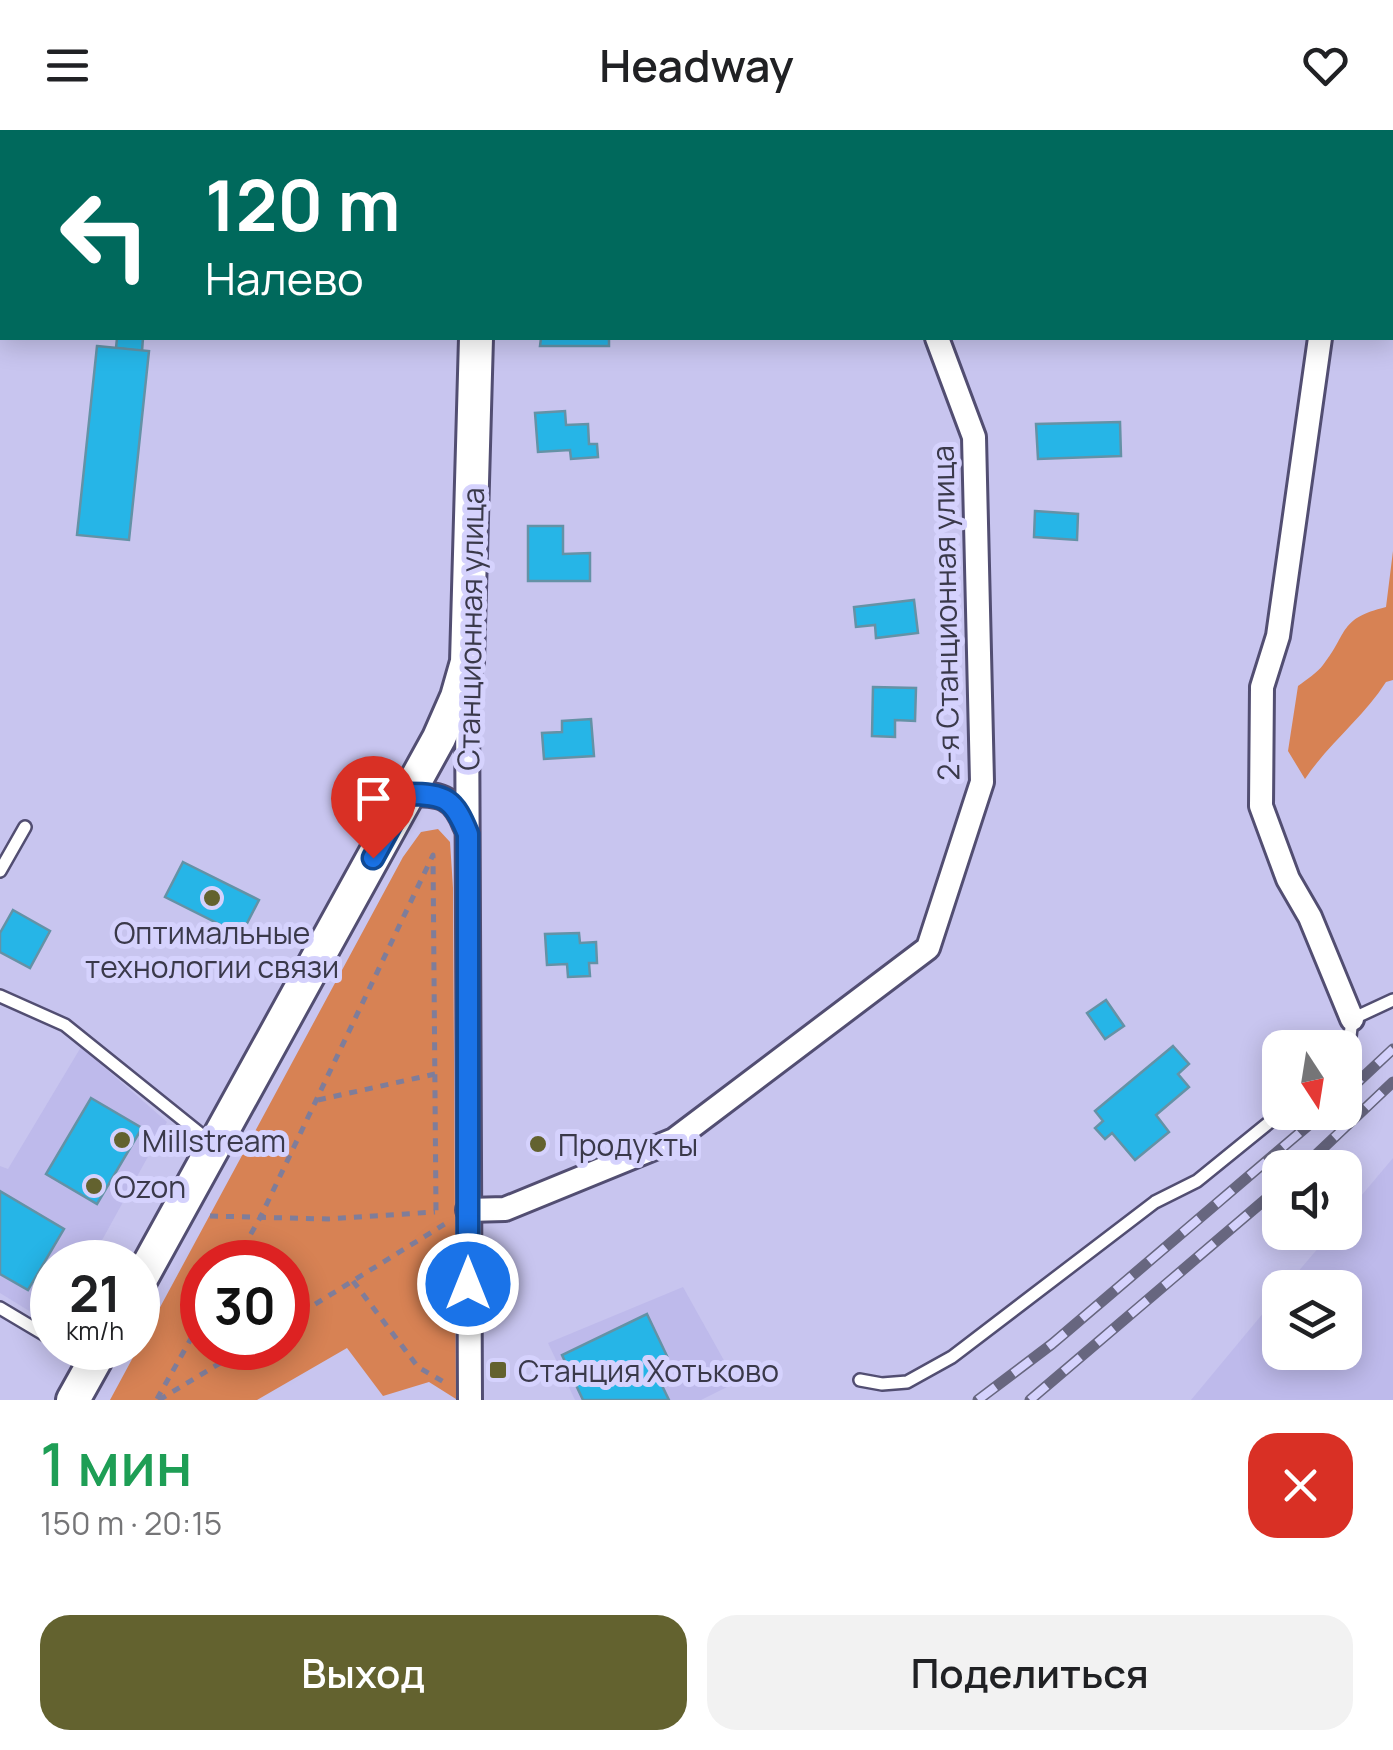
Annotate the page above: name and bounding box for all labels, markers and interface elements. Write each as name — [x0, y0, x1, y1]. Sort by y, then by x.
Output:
text: Headway — [599, 34, 794, 96]
icon: menu — [40, 38, 95, 93]
icon: heart — [1298, 38, 1353, 93]
text: 120 m — [205, 156, 400, 252]
icon: left — [40, 170, 170, 300]
text: Налево — [205, 247, 364, 309]
street label: 2-я Станционная улица — [922, 445, 968, 781]
street label: Станционная улица — [447, 487, 493, 771]
pin — [331, 756, 416, 859]
icon: arrive — [346, 771, 401, 826]
marker: Оптимальные технологии связи — [201, 887, 223, 909]
place label: Оптимальные технологии связи — [85, 912, 339, 987]
north arrow — [1262, 1030, 1362, 1130]
map controls — [1262, 1030, 1362, 1370]
place label: Millstream — [142, 1120, 286, 1161]
place label: Продукты — [558, 1124, 698, 1165]
marker: Millstream — [111, 1129, 133, 1151]
marker: Продукты — [527, 1133, 549, 1155]
button: sound — [1262, 1150, 1362, 1250]
place label: Ozon — [114, 1166, 186, 1207]
marker: Ozon — [83, 1175, 105, 1197]
position arrow — [416, 1232, 520, 1336]
speed limit sign: 30 — [180, 1240, 310, 1370]
text: 21 — [69, 1259, 121, 1327]
button: layers — [1262, 1270, 1362, 1370]
text: km/h — [66, 1313, 124, 1348]
place label: Станция Хотьково — [518, 1350, 779, 1391]
marker: Станция Хотьково — [487, 1359, 509, 1381]
text: 1 мин — [40, 1422, 193, 1504]
button: close — [1248, 1433, 1353, 1538]
text: 150 m · 20:15 — [40, 1501, 222, 1545]
button: Выход — [40, 1615, 687, 1730]
button: Поделиться — [707, 1615, 1353, 1730]

